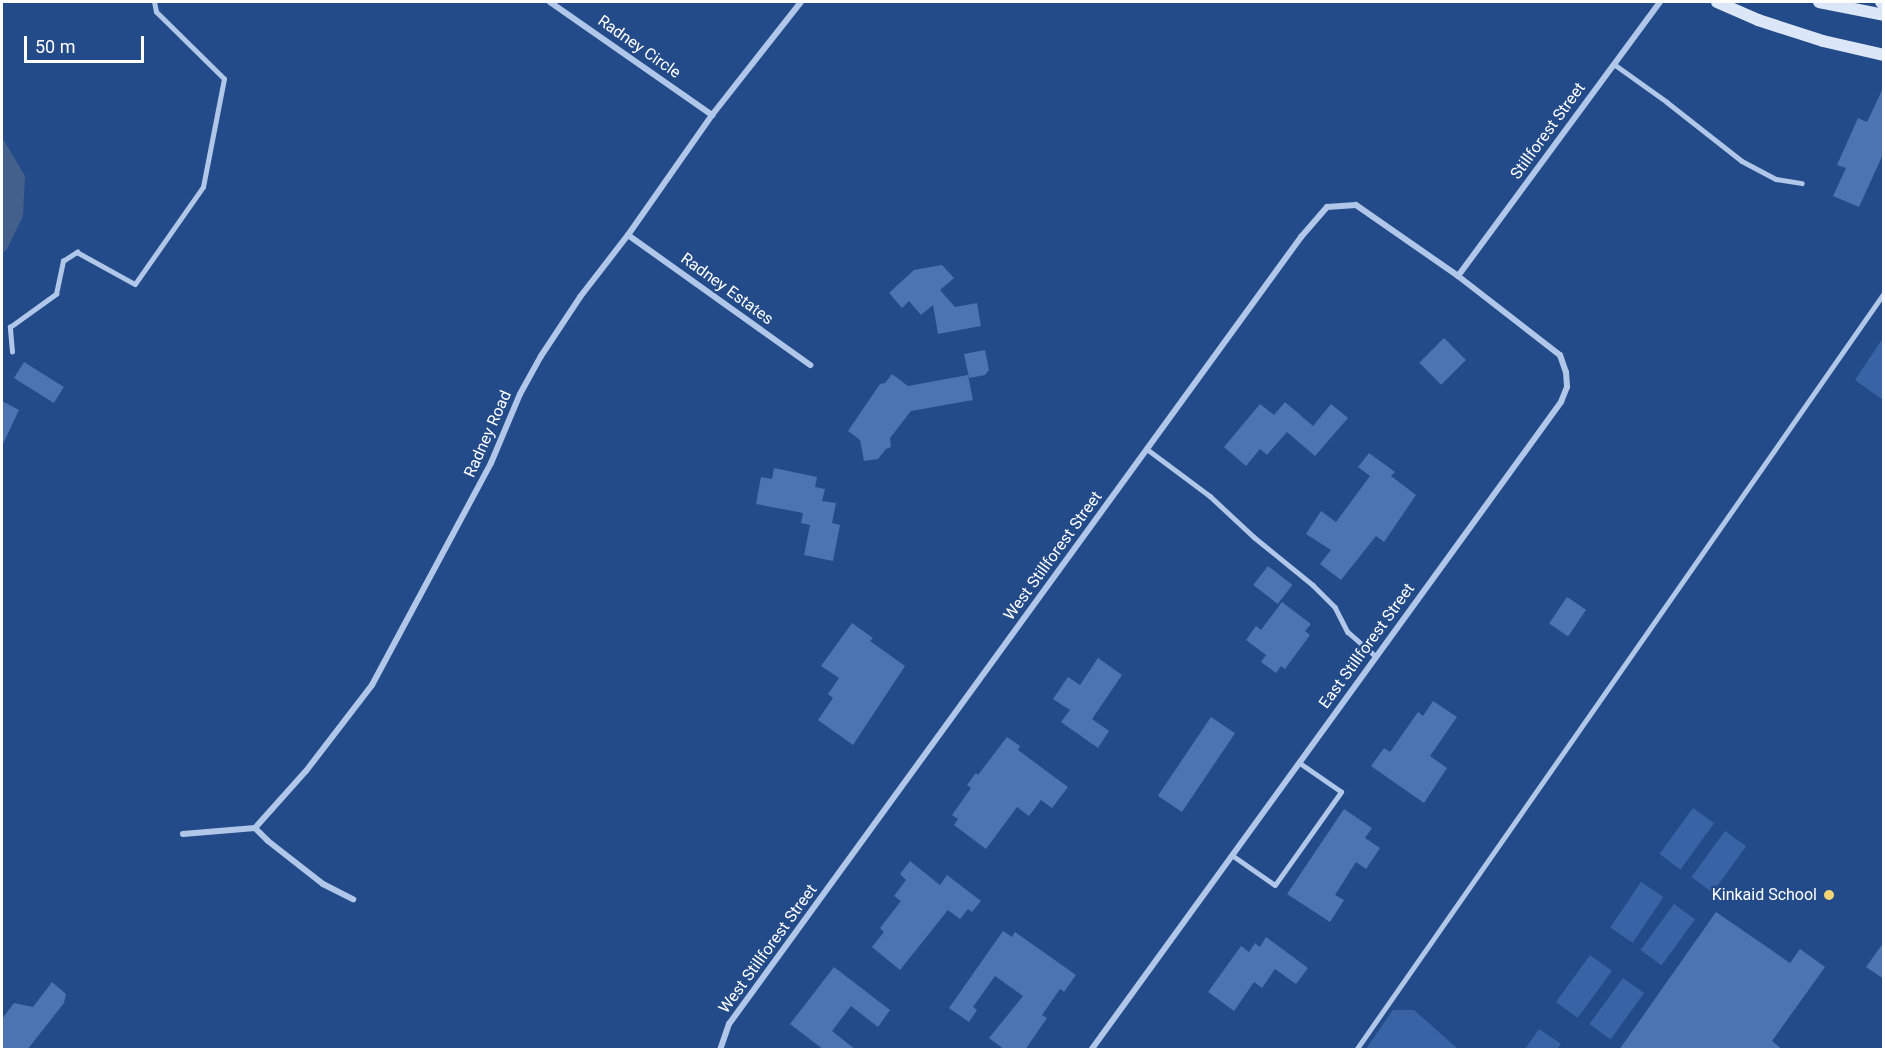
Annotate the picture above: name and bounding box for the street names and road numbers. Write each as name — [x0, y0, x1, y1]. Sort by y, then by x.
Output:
street label: Radney Circle — [594, 11, 684, 83]
street label: Stillforest Street — [1507, 79, 1589, 183]
street label: Radney Estates — [677, 249, 777, 329]
street label: Radney Road — [460, 388, 516, 480]
street label: West Stillforest Street — [1000, 488, 1106, 624]
street label: East Stillforest Street — [1315, 580, 1419, 712]
street label: West Stillforest Street — [715, 881, 821, 1017]

